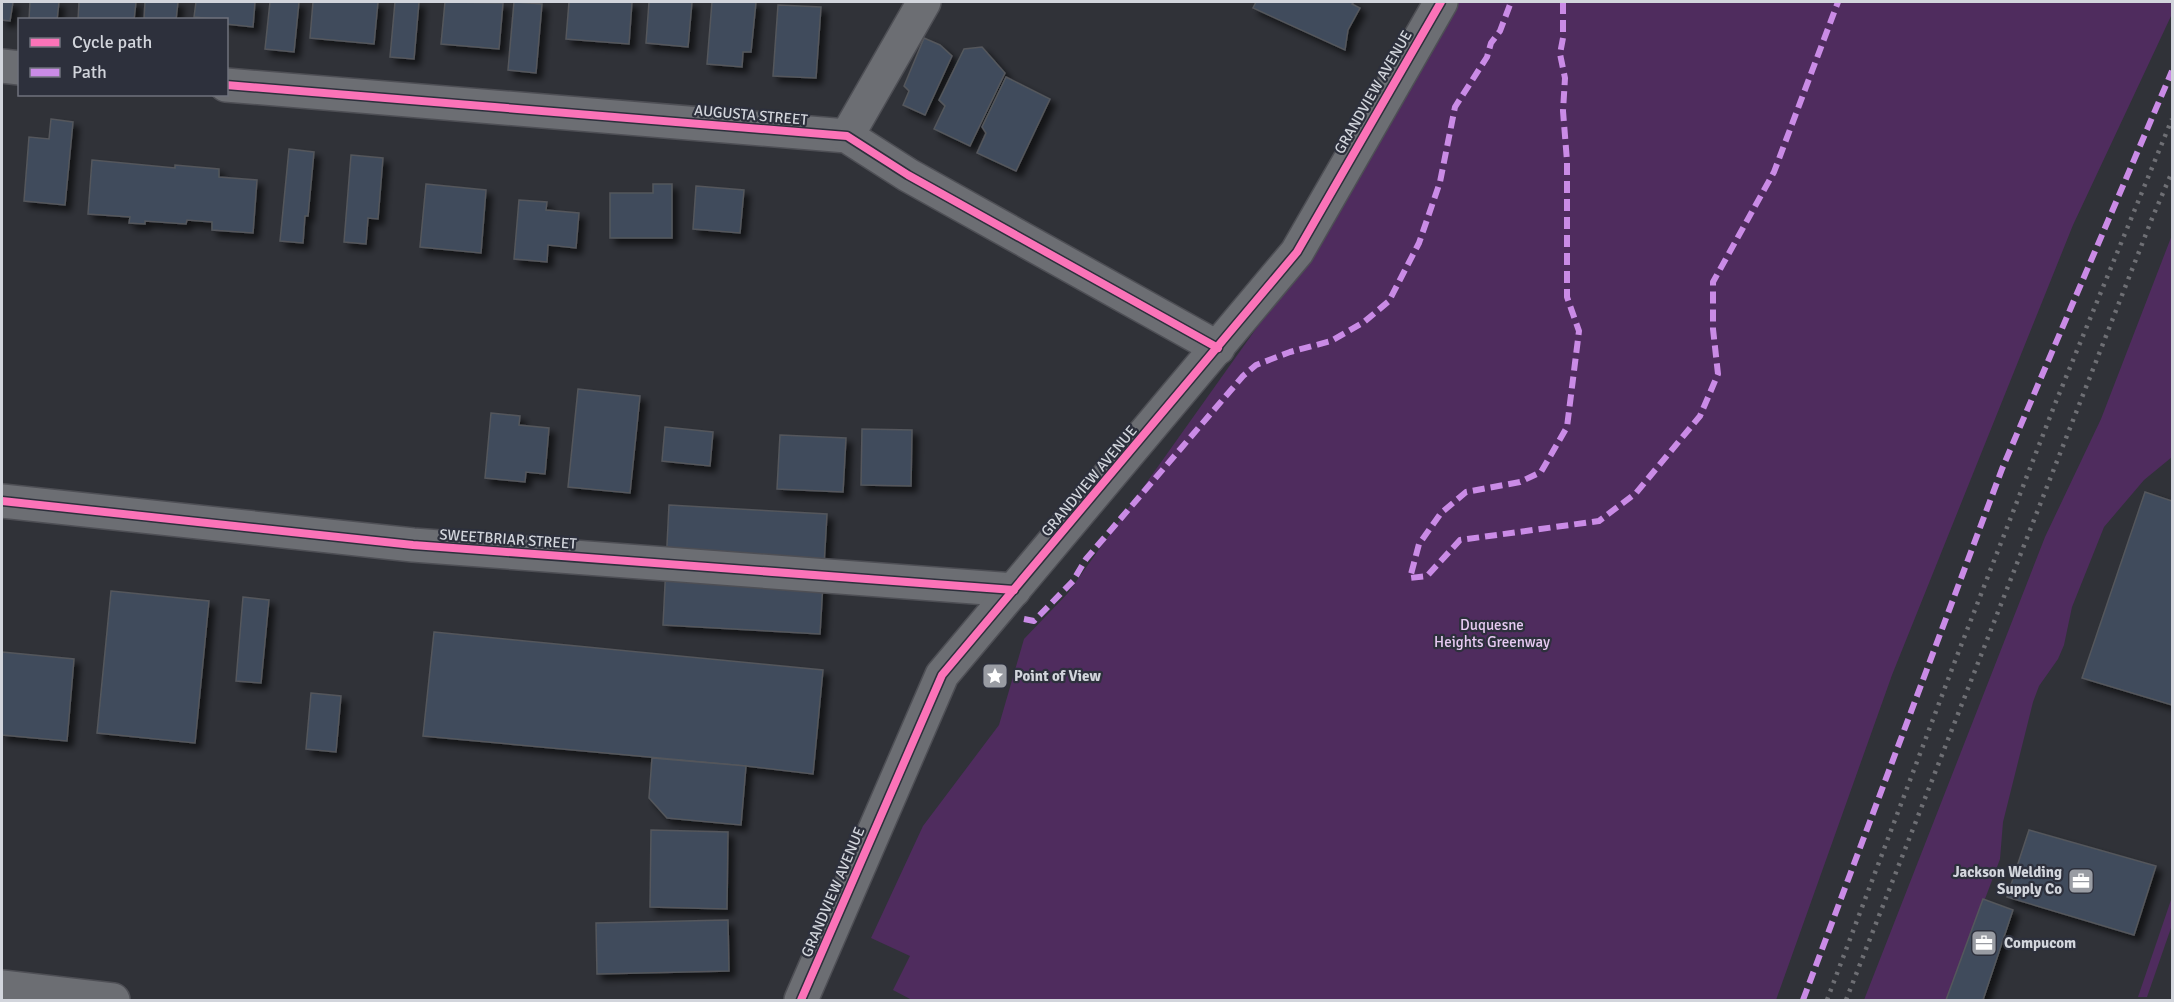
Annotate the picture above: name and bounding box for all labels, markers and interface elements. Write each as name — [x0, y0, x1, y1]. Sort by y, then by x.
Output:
legend — [18, 18, 228, 96]
street label: GRANDVIEW AVENUE — [1330, 27, 1416, 157]
text: Cycle path — [72, 31, 152, 53]
text: Path — [72, 61, 107, 83]
street label: AUGUSTA STREET — [693, 101, 809, 129]
street label: GRANDVIEW AVENUE — [1037, 422, 1141, 540]
street label: SWEETBRIAR STREET — [439, 525, 578, 553]
park label: Duquesne Heights Greenway — [1434, 616, 1550, 651]
place icon: Point of View — [980, 661, 1010, 691]
place label: Point of View — [1014, 667, 1101, 685]
street label: GRANDVIEW AVENUE — [797, 824, 869, 960]
place label: Jackson Welding Supply Co — [1953, 863, 2062, 898]
office icon: Jackson Welding Supply Co — [2066, 866, 2096, 896]
office icon: Compucom — [1969, 928, 1999, 958]
place label: Compucom — [2004, 934, 2076, 952]

